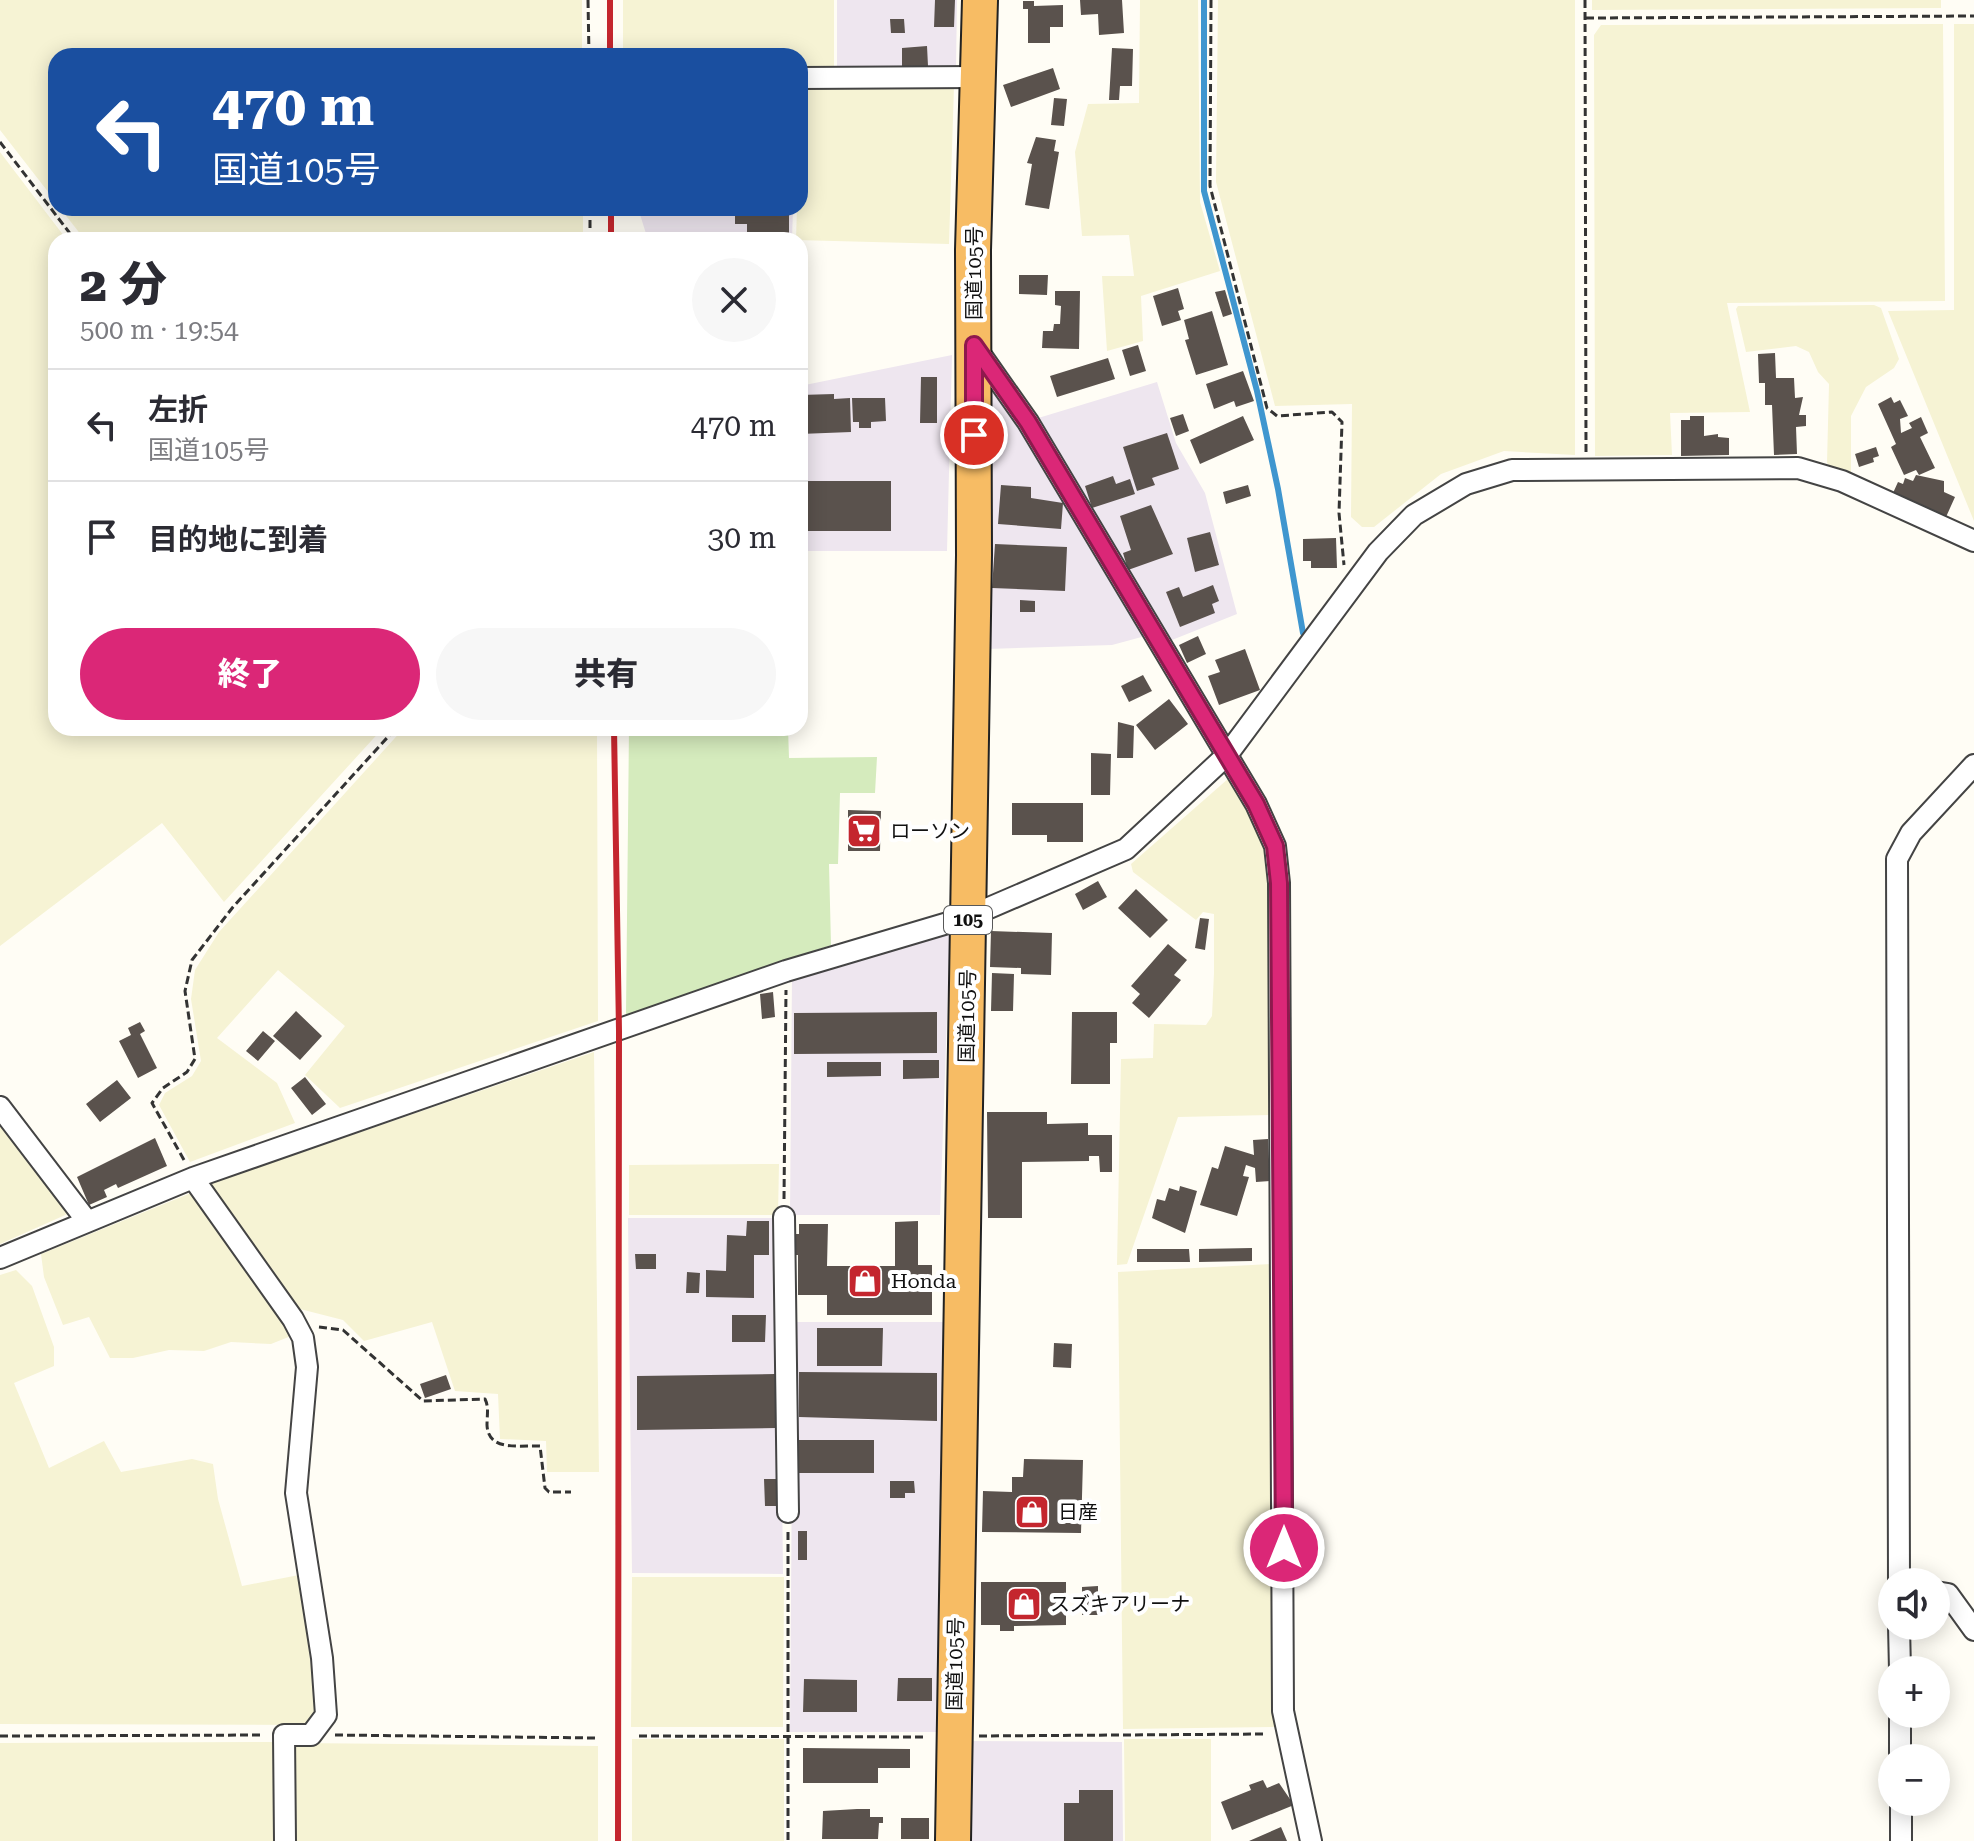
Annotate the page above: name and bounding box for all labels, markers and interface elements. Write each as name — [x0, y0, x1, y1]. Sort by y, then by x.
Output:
text: 470 m — [212, 73, 374, 139]
icon: left — [80, 80, 184, 184]
text: 国道105号 — [212, 149, 380, 191]
street label: 国道105号 — [962, 226, 986, 320]
text: 2 分 — [80, 257, 167, 313]
button: close — [692, 258, 776, 342]
text: 500 m · 19:54 — [80, 315, 239, 345]
text: 左折 — [148, 392, 208, 427]
pin — [940, 401, 1008, 469]
icon: left — [80, 403, 124, 447]
text: 470 m — [691, 408, 776, 443]
icon: arrive — [952, 413, 996, 457]
text: 国道105号 — [148, 435, 270, 465]
icon: arrive — [80, 515, 124, 559]
text: 30 m — [707, 520, 776, 555]
text: 目的地に到着 — [148, 522, 328, 557]
button: 終了 — [80, 628, 420, 720]
button: 共有 — [436, 628, 776, 720]
supermarket icon: ローソン — [845, 812, 883, 850]
place label: ローソン — [890, 819, 970, 843]
road number: 105 — [944, 906, 992, 934]
street label: 国道105号 — [954, 969, 980, 1063]
shop icon: Honda — [846, 1262, 884, 1300]
place label: Honda — [891, 1269, 956, 1293]
shop icon: 日産 — [1013, 1493, 1051, 1531]
place label: 日産 — [1058, 1500, 1098, 1524]
position arrow — [1242, 1506, 1326, 1590]
map controls — [1878, 1568, 1950, 1816]
button: sound — [1878, 1568, 1950, 1640]
shop icon: スズキアリーナ — [1005, 1585, 1043, 1623]
place label: スズキアリーナ — [1050, 1592, 1190, 1616]
street label: 国道105号 — [942, 1617, 968, 1711]
button: + — [1878, 1656, 1950, 1728]
button: − — [1878, 1744, 1950, 1816]

